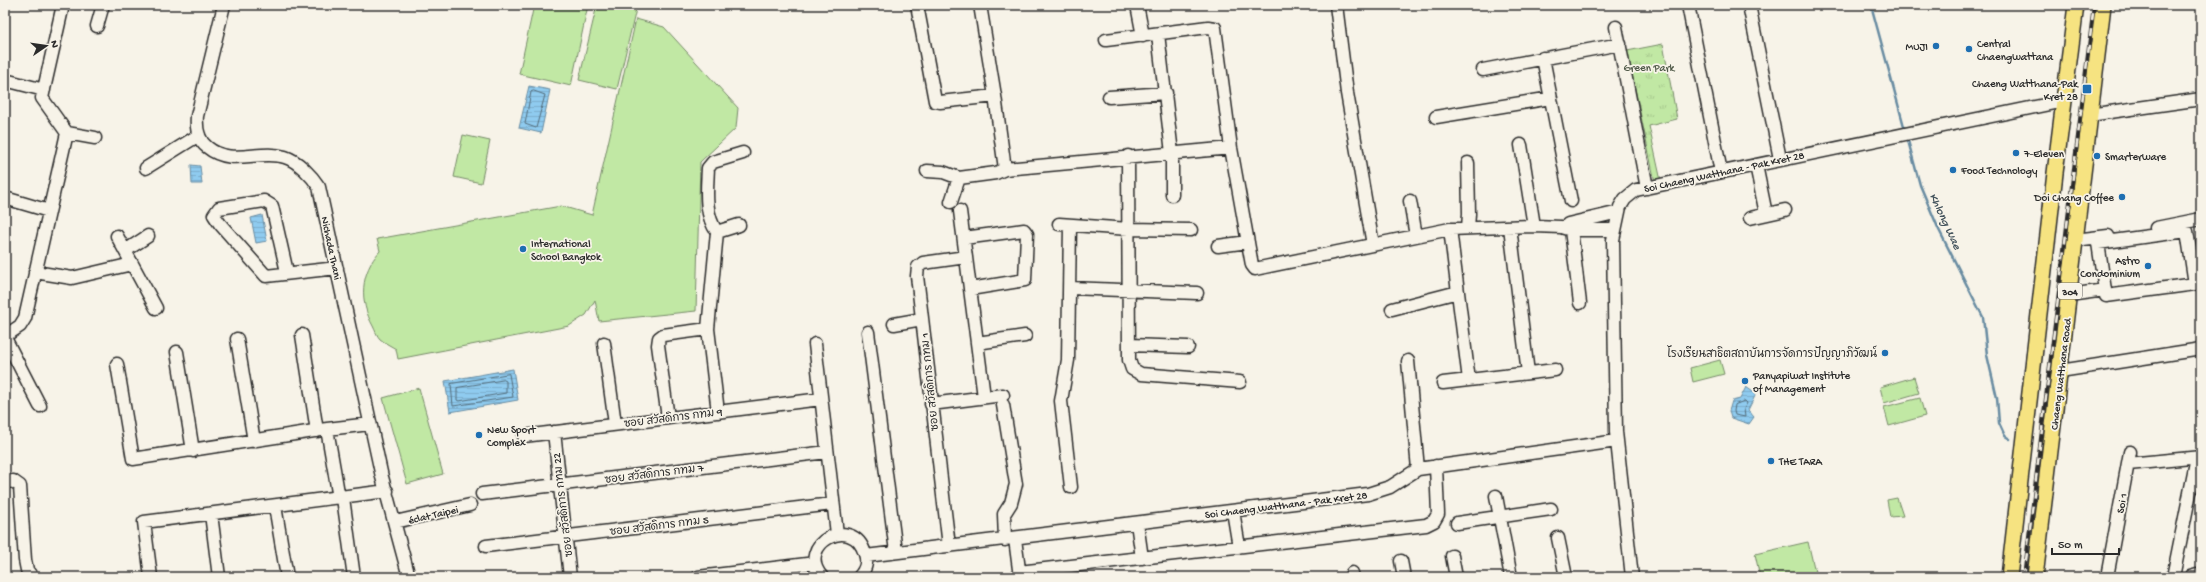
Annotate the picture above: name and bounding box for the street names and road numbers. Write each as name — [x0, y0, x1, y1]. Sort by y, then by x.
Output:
street label: Soi Chaeng Watthana - Pak Kret 28 — [1643, 150, 1806, 196]
street label: Nichada Thani — [317, 216, 343, 281]
road number: 304 — [2058, 283, 2082, 299]
street label: Chaeng Watthana Road — [2049, 316, 2075, 431]
street label: ซอย สวัสดิการ กทม 1 — [917, 332, 942, 432]
street label: ซอย สวัสดิการ กทม 9 — [623, 404, 724, 431]
street label: ซอย สวัสดิการ กทม 22 — [549, 451, 576, 558]
street label: ซอย สวัสดิการ กทม 7 — [604, 460, 705, 487]
street label: Soi Chaeng Watthana - Pak Kret 28 — [1204, 490, 1368, 522]
street label: Soi 1 — [2115, 492, 2131, 514]
street label: éclat Taipei — [407, 504, 460, 528]
street label: ซอย สวัสดิการ กทม 5 — [609, 512, 710, 539]

